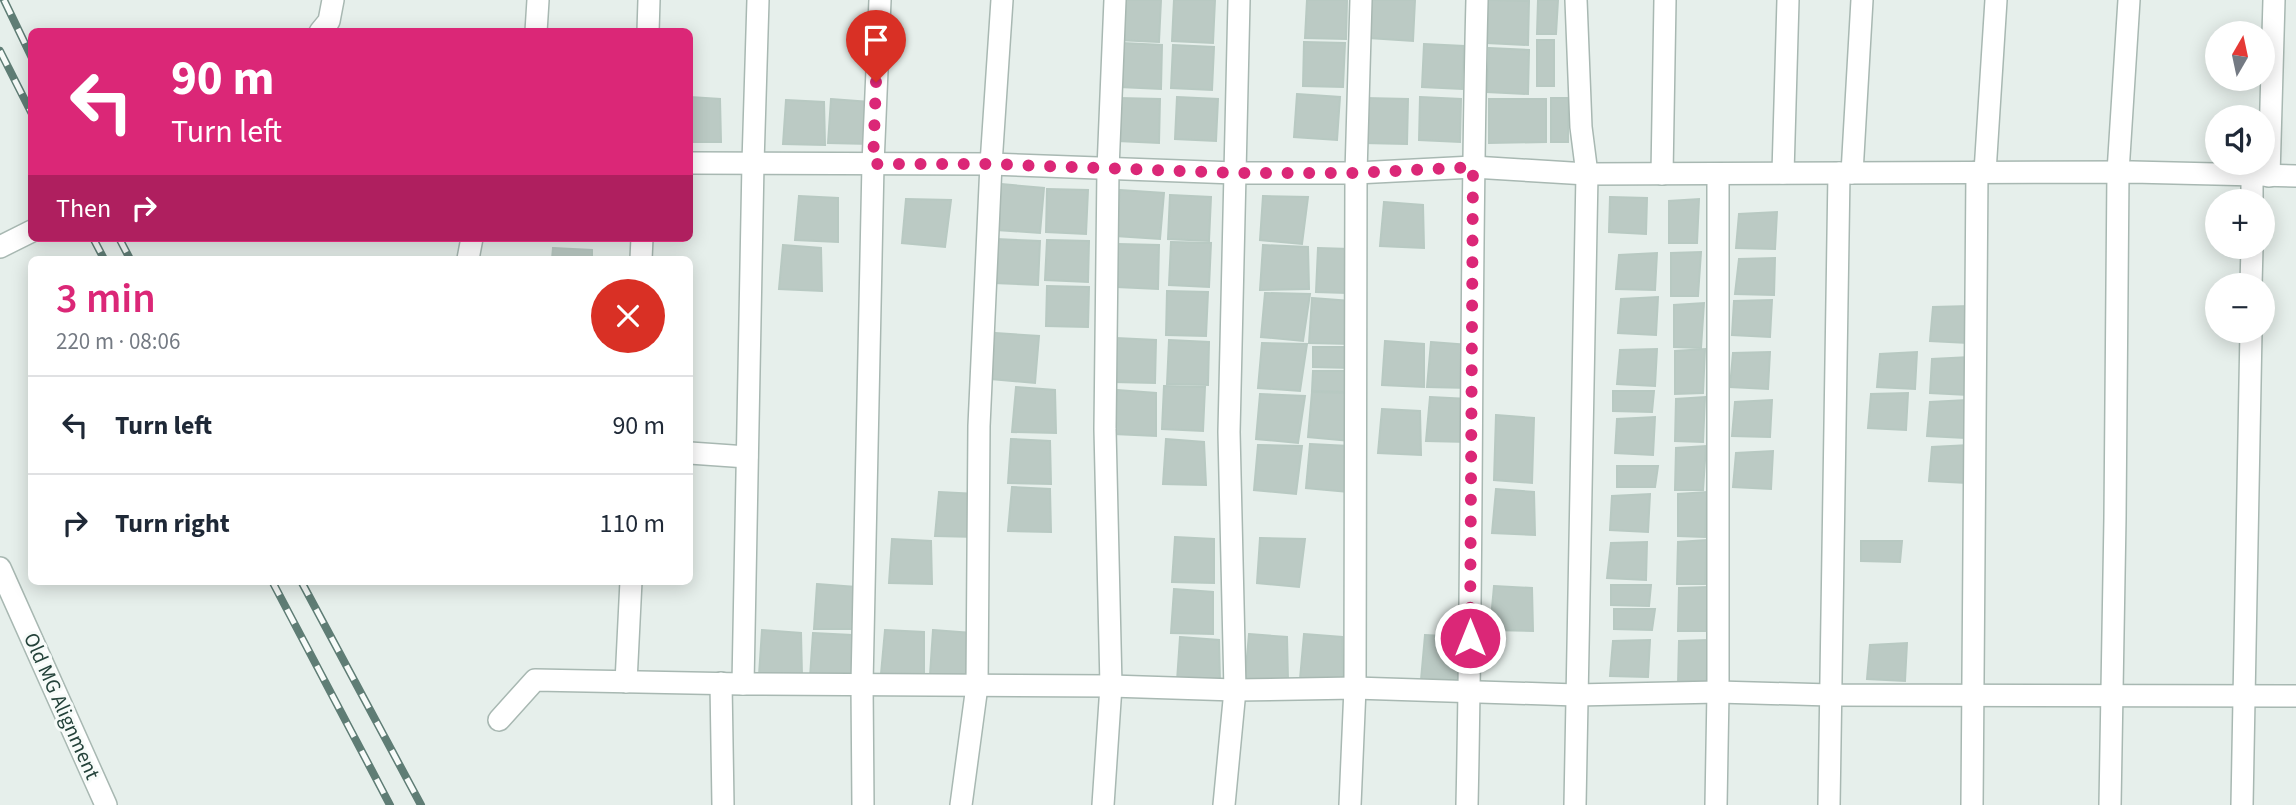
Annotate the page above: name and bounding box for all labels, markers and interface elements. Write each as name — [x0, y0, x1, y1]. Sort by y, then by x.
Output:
pin — [846, 10, 906, 82]
icon: arrive — [857, 21, 895, 59]
north arrow — [2205, 21, 2275, 91]
map controls — [2205, 21, 2275, 343]
text: 90 m — [171, 44, 275, 114]
icon: left — [56, 56, 147, 147]
button: sound — [2205, 105, 2275, 175]
text: Turn left — [171, 109, 282, 155]
icon: right — [125, 189, 163, 227]
button: + — [2205, 189, 2275, 259]
text: Then — [56, 190, 111, 227]
text: 3 min — [56, 269, 156, 329]
button: − — [2205, 273, 2275, 343]
button: close — [591, 279, 665, 353]
text: 220 m · 08:06 — [56, 325, 180, 358]
icon: left — [56, 406, 94, 444]
text: Turn left — [115, 407, 212, 444]
text: 90 m — [612, 407, 665, 444]
icon: right — [56, 504, 94, 542]
text: Turn right — [115, 505, 230, 542]
text: 110 m — [599, 505, 665, 542]
position arrow — [1433, 601, 1507, 675]
street label: Old MG Alignment — [16, 628, 108, 784]

